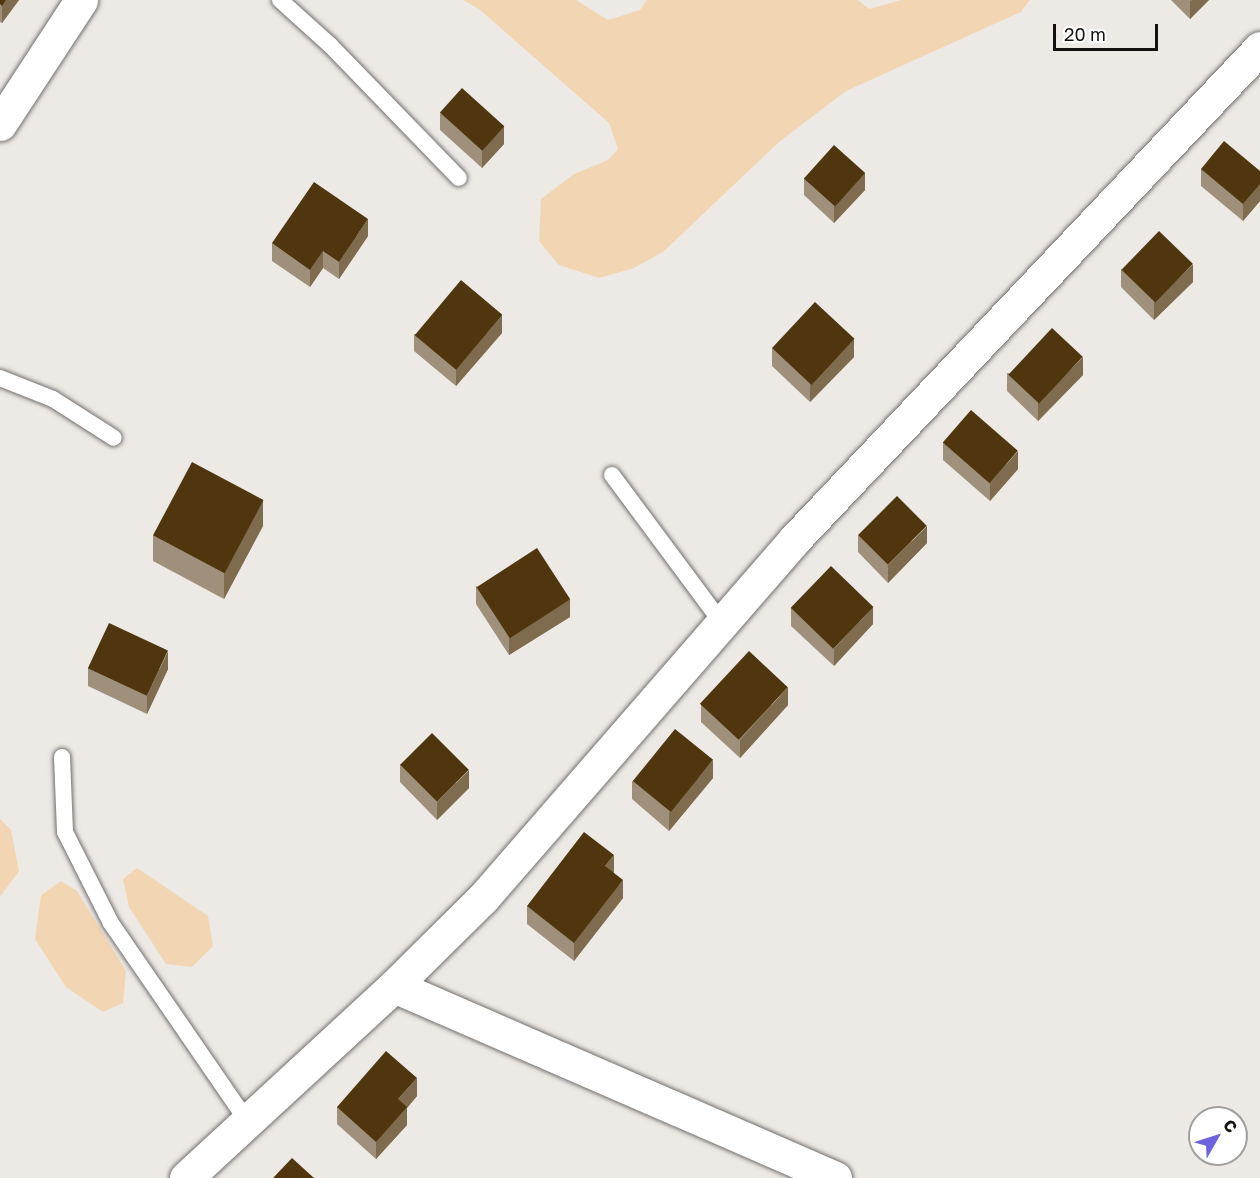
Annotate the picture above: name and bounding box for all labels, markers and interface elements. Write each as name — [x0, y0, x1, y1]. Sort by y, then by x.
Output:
scale bar — [1056, 12, 1161, 50]
text: 20 m — [1064, 23, 1106, 45]
north arrow — [1188, 1106, 1248, 1166]
text: С — [1219, 1115, 1242, 1137]

